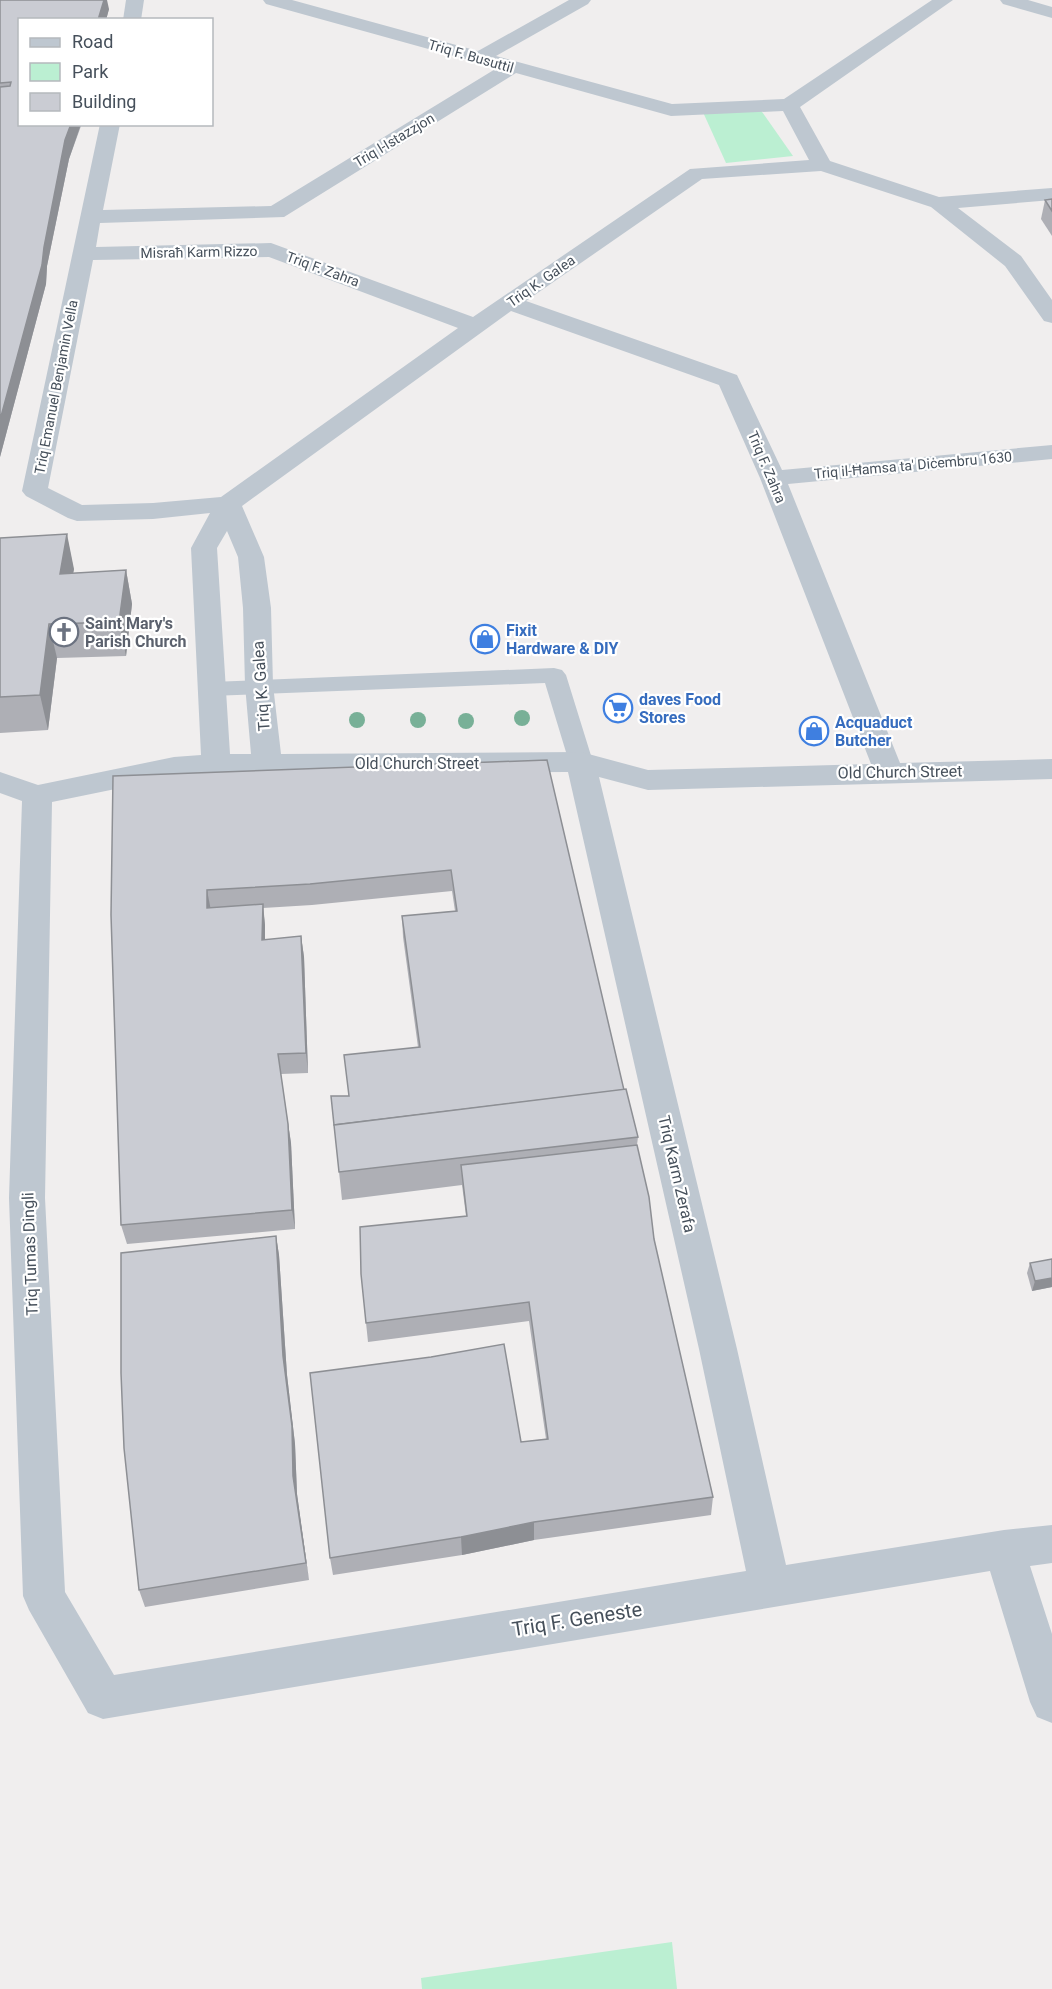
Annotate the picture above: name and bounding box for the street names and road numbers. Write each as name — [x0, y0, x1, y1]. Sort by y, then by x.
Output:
street label: Triq F. Busuttil — [426, 36, 516, 76]
street label: Triq l-Istazzjon — [351, 110, 437, 170]
street label: Misraħ Karm Rizzo — [140, 243, 258, 261]
street label: Triq F. Zahra — [284, 248, 362, 290]
street label: Triq K. Galea — [504, 252, 578, 310]
street label: Triq Emanuel Benjamin Vella — [31, 298, 81, 476]
street label: Triq F. Zahra — [745, 429, 789, 505]
street label: Triq il-Ħamsa ta' Diċembru 1630 — [813, 448, 1013, 482]
street label: Triq K. Galea — [248, 640, 274, 732]
street label: Old Church Street — [355, 754, 479, 773]
street label: Old Church Street — [838, 761, 962, 783]
street label: Triq Karm Zerafa — [654, 1114, 700, 1234]
street label: Triq Tumas Dingli — [18, 1192, 42, 1316]
street label: Triq F. Geneste — [510, 1597, 644, 1641]

